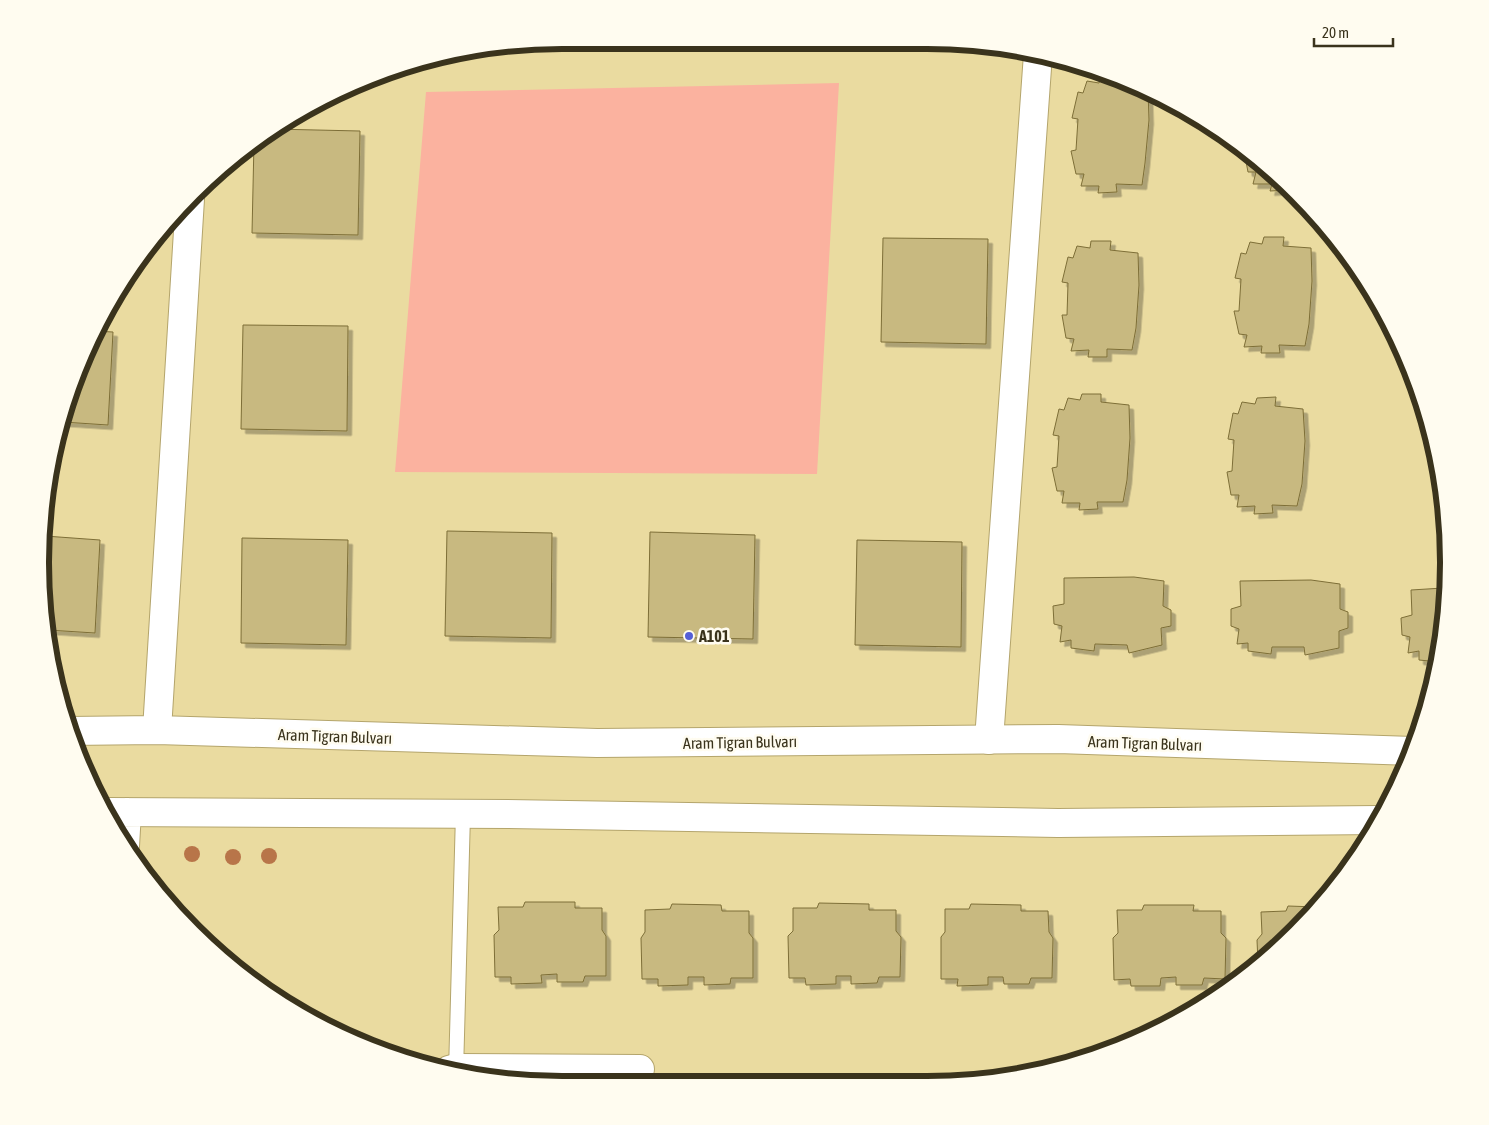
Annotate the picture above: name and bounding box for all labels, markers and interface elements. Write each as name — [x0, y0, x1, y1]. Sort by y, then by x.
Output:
scale bar — [1314, 15, 1393, 47]
text: 20 m — [1322, 24, 1349, 41]
place label: A101 — [698, 627, 730, 645]
marker: A101 — [683, 630, 695, 642]
street label: Aram Tigran Bulvarı — [278, 725, 392, 748]
street label: Aram Tigran Bulvarı — [683, 732, 797, 753]
street label: Aram Tigran Bulvarı — [1088, 732, 1202, 755]

